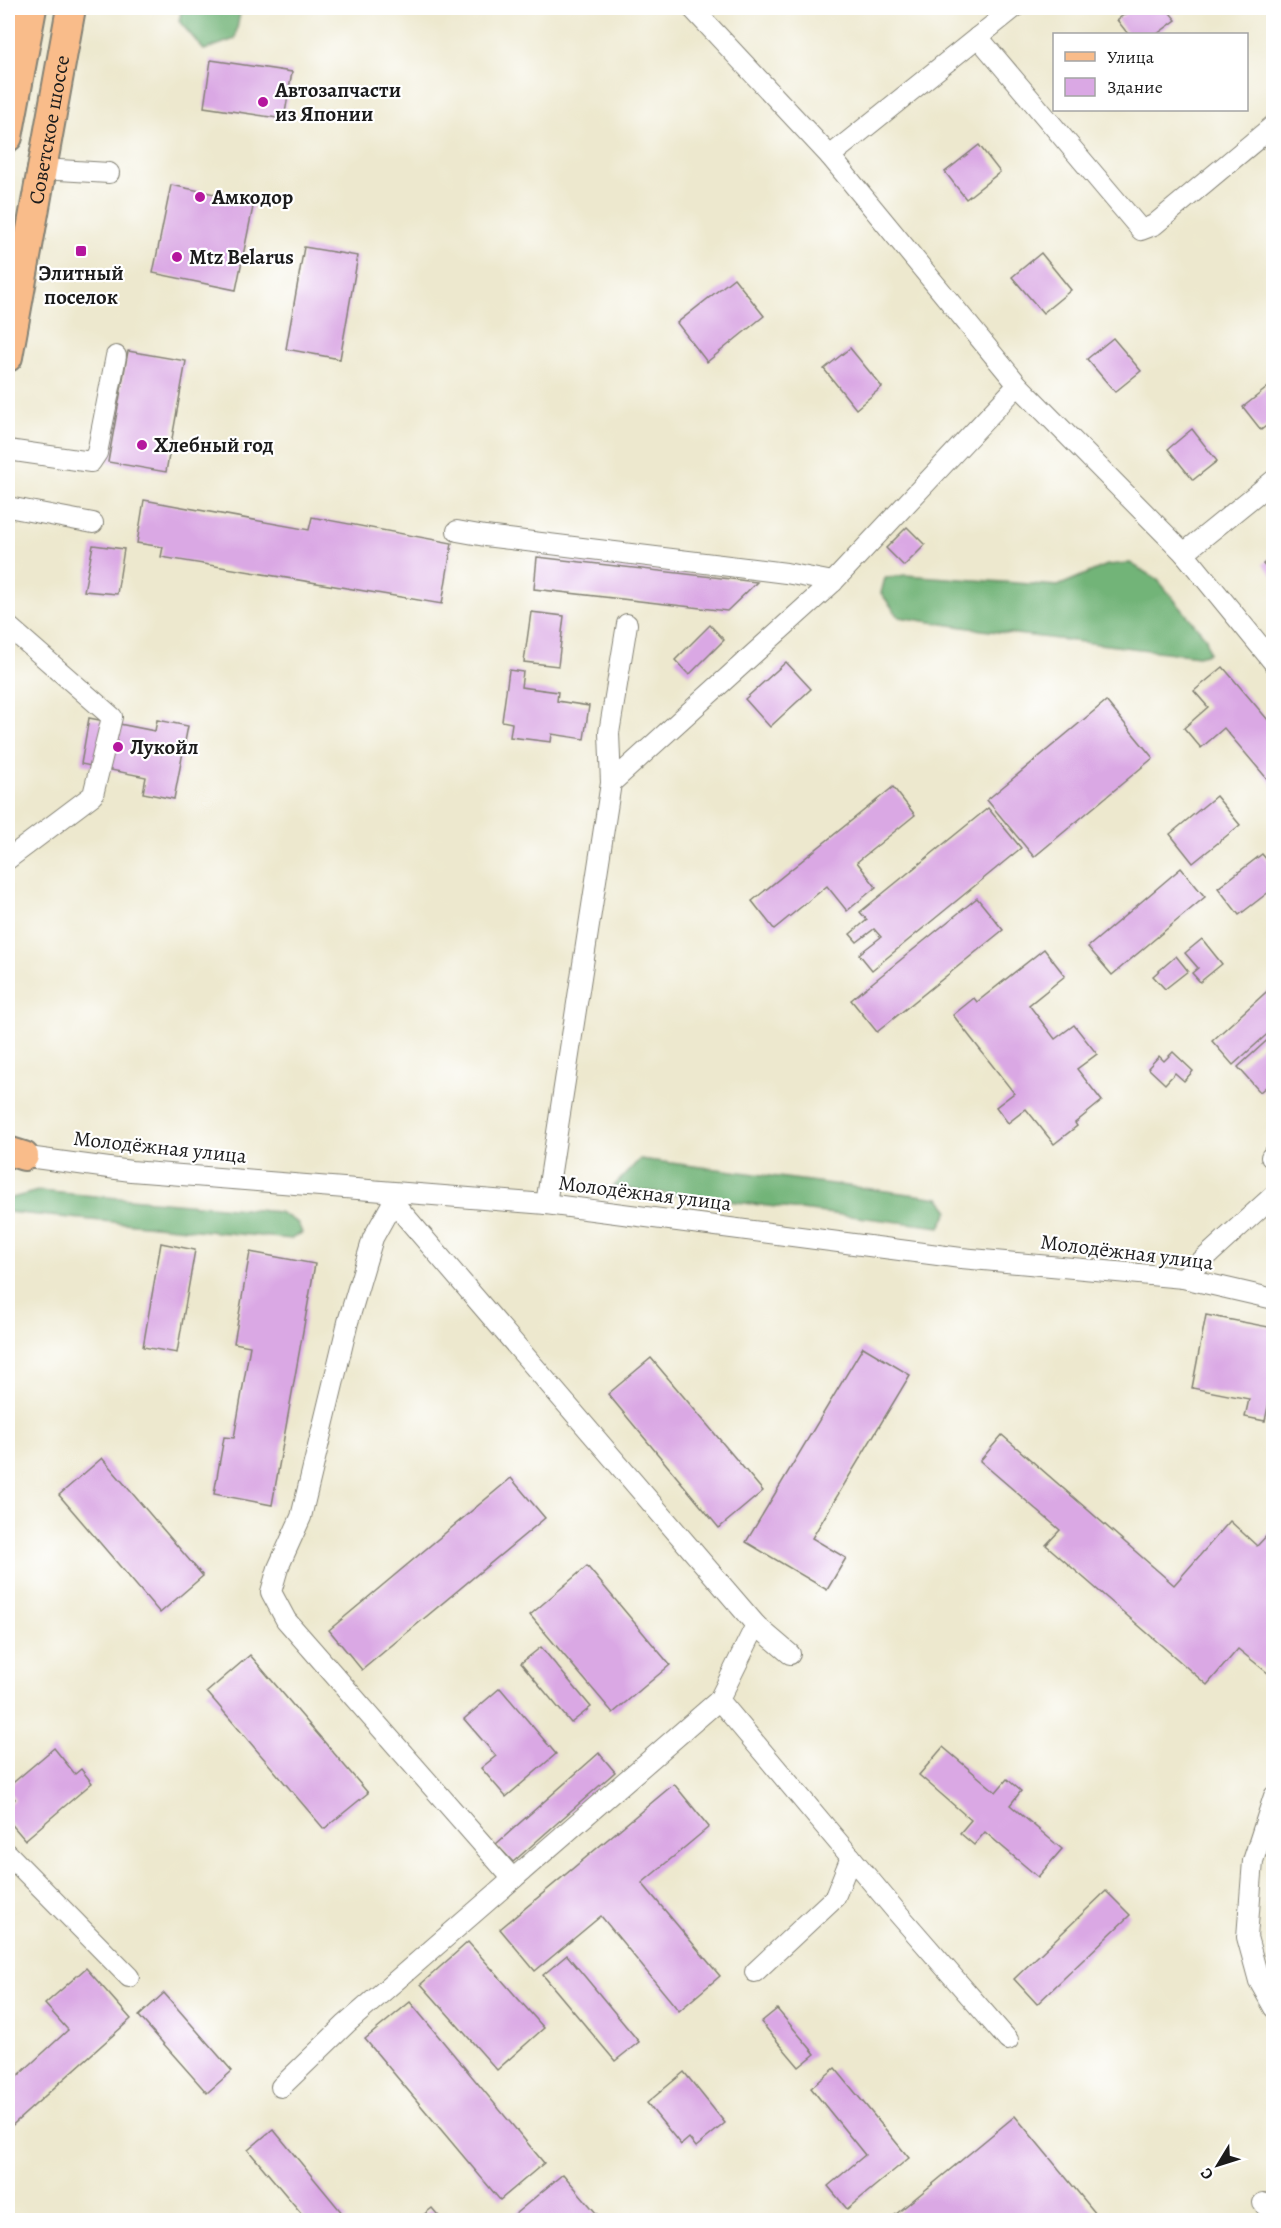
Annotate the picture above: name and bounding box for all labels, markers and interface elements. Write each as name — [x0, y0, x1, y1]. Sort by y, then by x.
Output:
legend — [1053, 33, 1248, 111]
text: Улица — [1107, 45, 1155, 69]
street label: Советское шоссе — [22, 53, 76, 207]
text: Здание — [1107, 75, 1163, 99]
place label: Автозапчасти из Японии — [274, 76, 401, 128]
marker: Автозапчасти из Японии — [256, 95, 270, 109]
place label: Амкодор — [211, 183, 293, 211]
marker: Амкодор — [193, 190, 207, 204]
place label: Mtz Belarus — [189, 243, 294, 271]
marker: Элитный поселок — [74, 244, 88, 258]
marker: Mtz Belarus — [170, 250, 184, 264]
place label: Элитный поселок — [38, 259, 124, 311]
place label: Хлебный год — [154, 431, 274, 459]
marker: Хлебный год — [135, 438, 149, 452]
place label: Лукойл — [130, 733, 199, 761]
marker: Лукойл — [111, 740, 125, 754]
street label: Молодёжная улица — [72, 1124, 248, 1170]
street label: Молодёжная улица — [557, 1168, 733, 1218]
street label: Молодёжная улица — [1039, 1227, 1215, 1277]
north arrow — [1188, 2135, 1248, 2195]
text: С — [1195, 2163, 1219, 2184]

